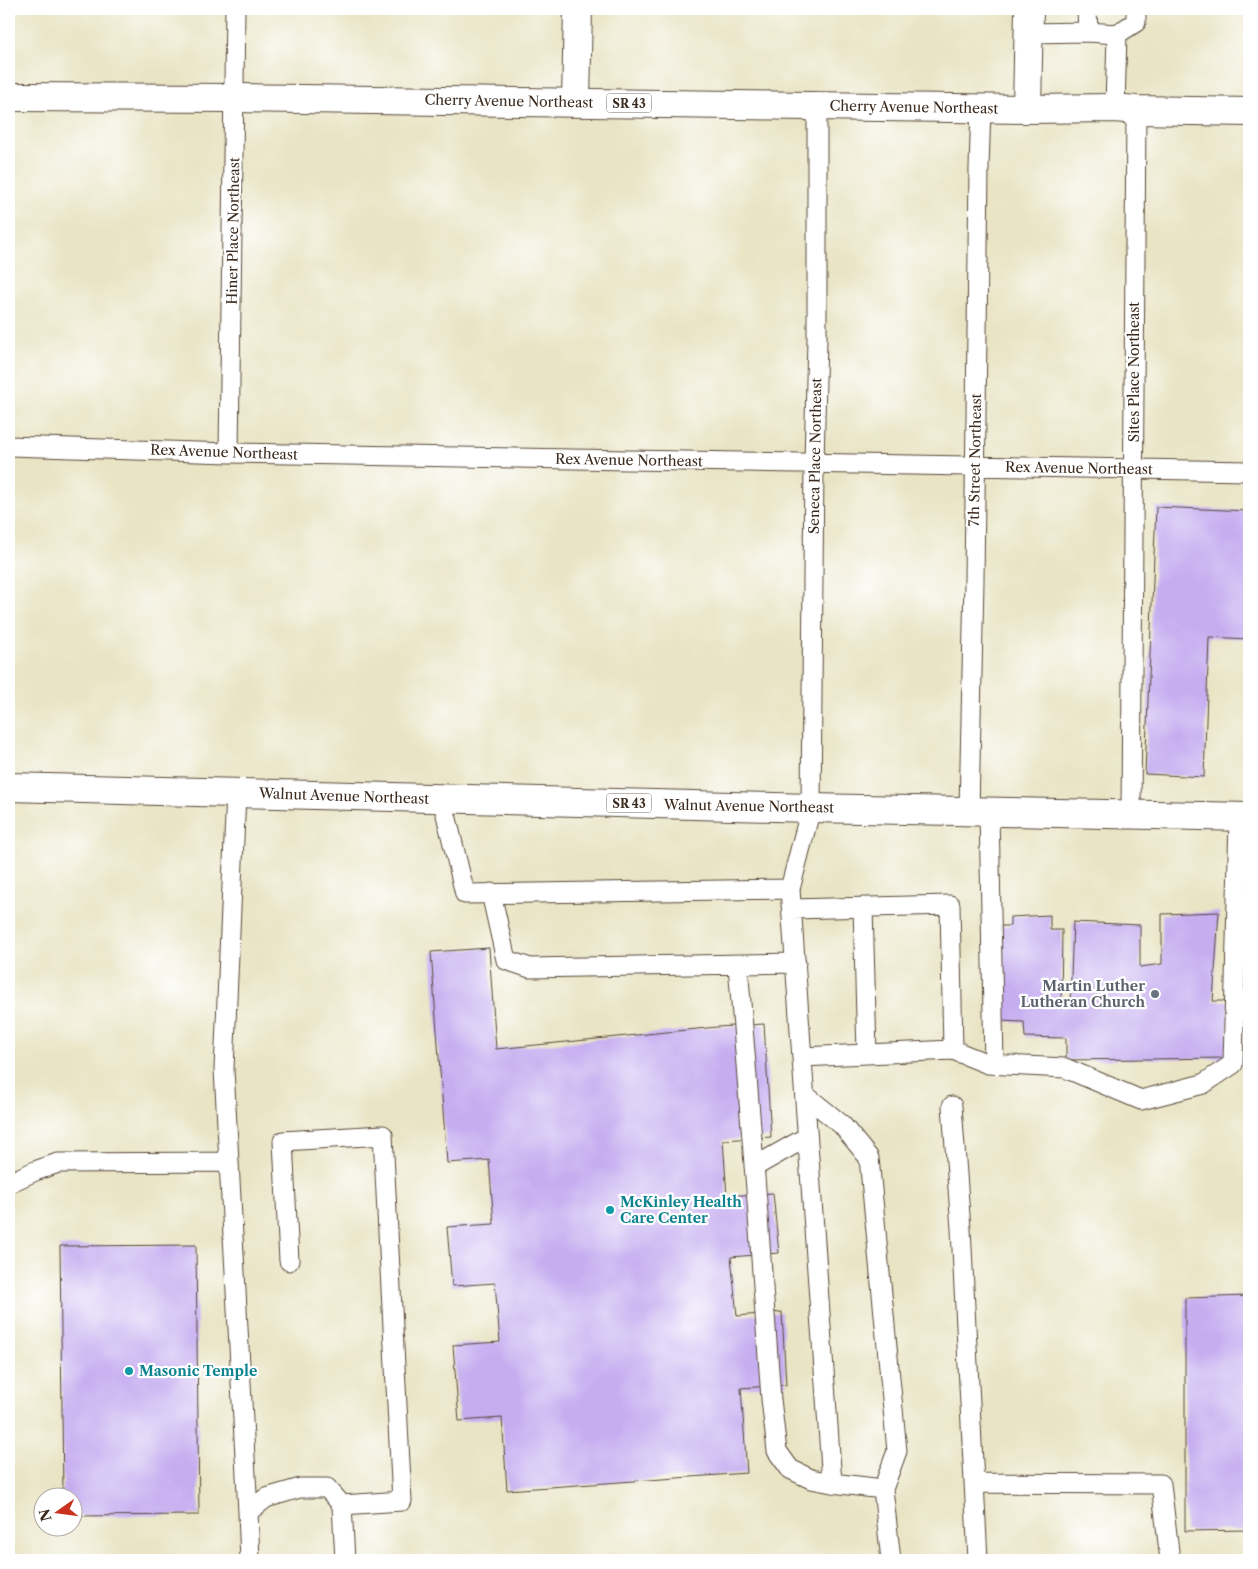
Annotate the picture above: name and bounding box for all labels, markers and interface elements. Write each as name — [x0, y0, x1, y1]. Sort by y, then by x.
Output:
street label: Cherry Avenue Northeast — [424, 91, 594, 111]
road number: SR 43 — [606, 94, 652, 112]
street label: Cherry Avenue Northeast — [829, 97, 999, 117]
street label: Hiner Place Northeast — [223, 157, 243, 305]
street label: Sites Place Northeast — [1125, 302, 1143, 442]
street label: Seneca Place Northeast — [805, 378, 825, 534]
street label: 7th Street Northeast — [965, 393, 985, 527]
street label: Rex Avenue Northeast — [150, 440, 298, 464]
street label: Rex Avenue Northeast — [555, 450, 703, 470]
street label: Rex Avenue Northeast — [1005, 458, 1153, 478]
street label: Walnut Avenue Northeast — [258, 784, 429, 808]
road number: SR 43 — [606, 794, 652, 812]
street label: Walnut Avenue Northeast — [663, 795, 834, 816]
place label: Martin Luther Lutheran Church — [1020, 977, 1145, 1011]
marker: Martin Luther Lutheran Church — [1149, 988, 1161, 1000]
place label: McKinley Health Care Center — [620, 1193, 742, 1227]
marker: McKinley Health Care Center — [604, 1204, 616, 1216]
place label: Masonic Temple — [139, 1362, 257, 1380]
marker: Masonic Temple — [123, 1365, 135, 1377]
north arrow — [32, 1486, 82, 1536]
text: N — [35, 1507, 56, 1523]

